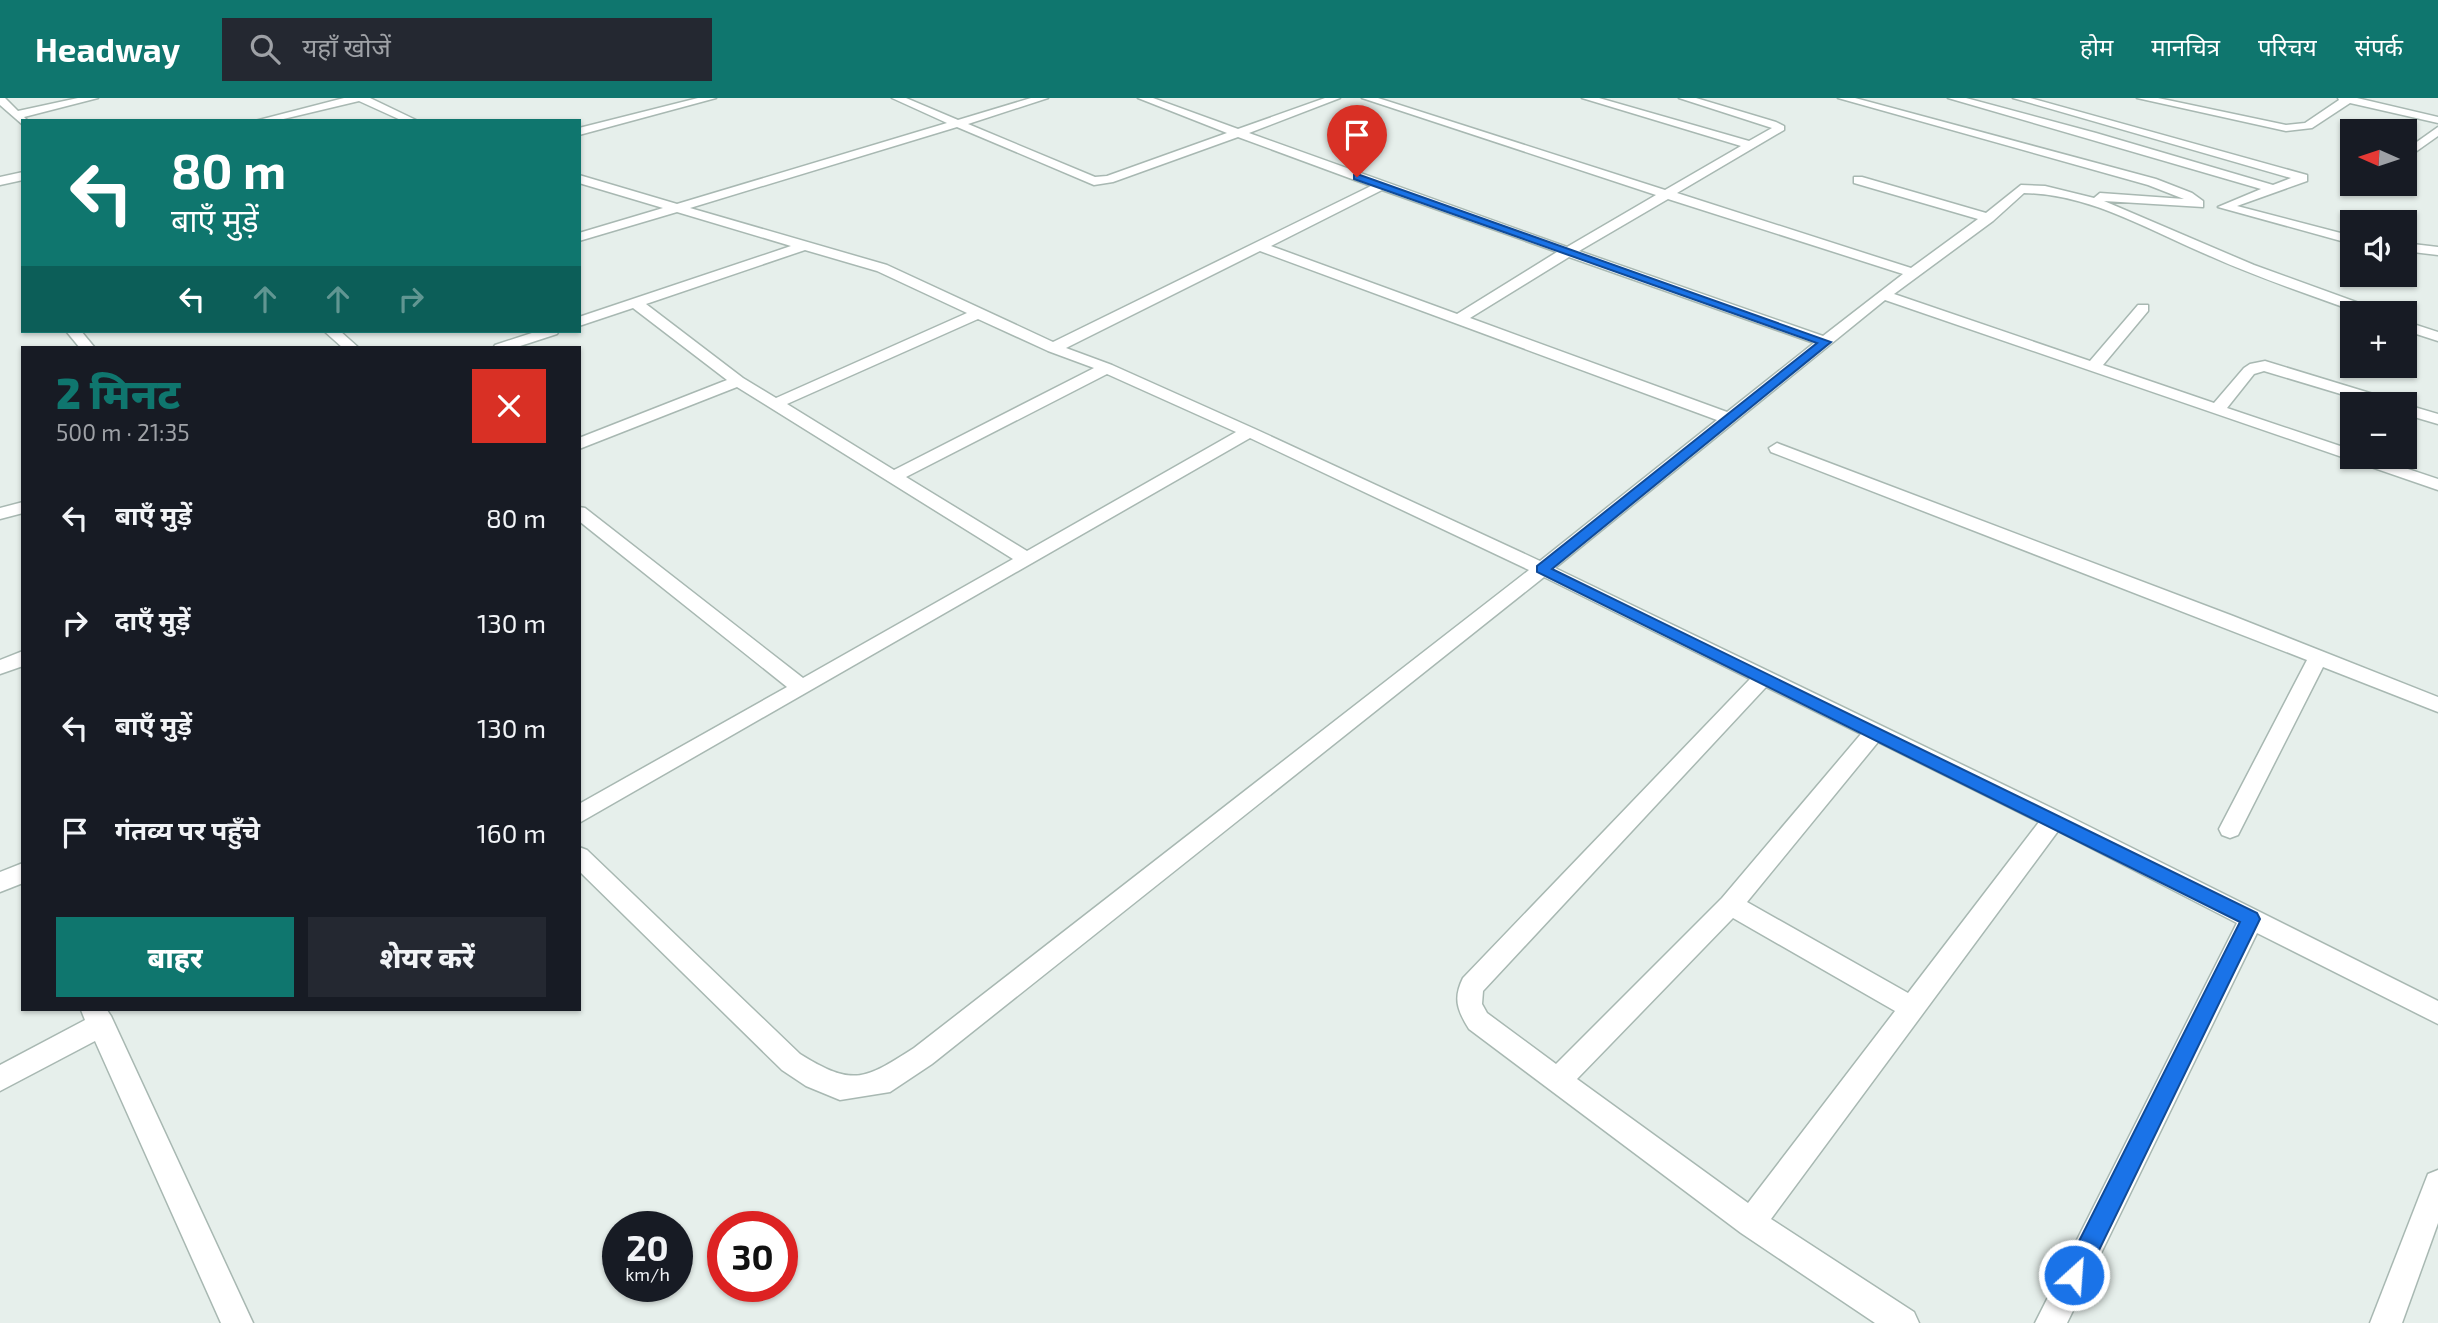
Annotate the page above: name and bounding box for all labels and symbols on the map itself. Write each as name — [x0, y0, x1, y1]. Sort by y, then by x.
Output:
pin — [1327, 105, 1387, 177]
north arrow — [2340, 119, 2417, 196]
speed limit sign: 30 — [707, 1211, 798, 1302]
position arrow — [2037, 1238, 2111, 1312]

